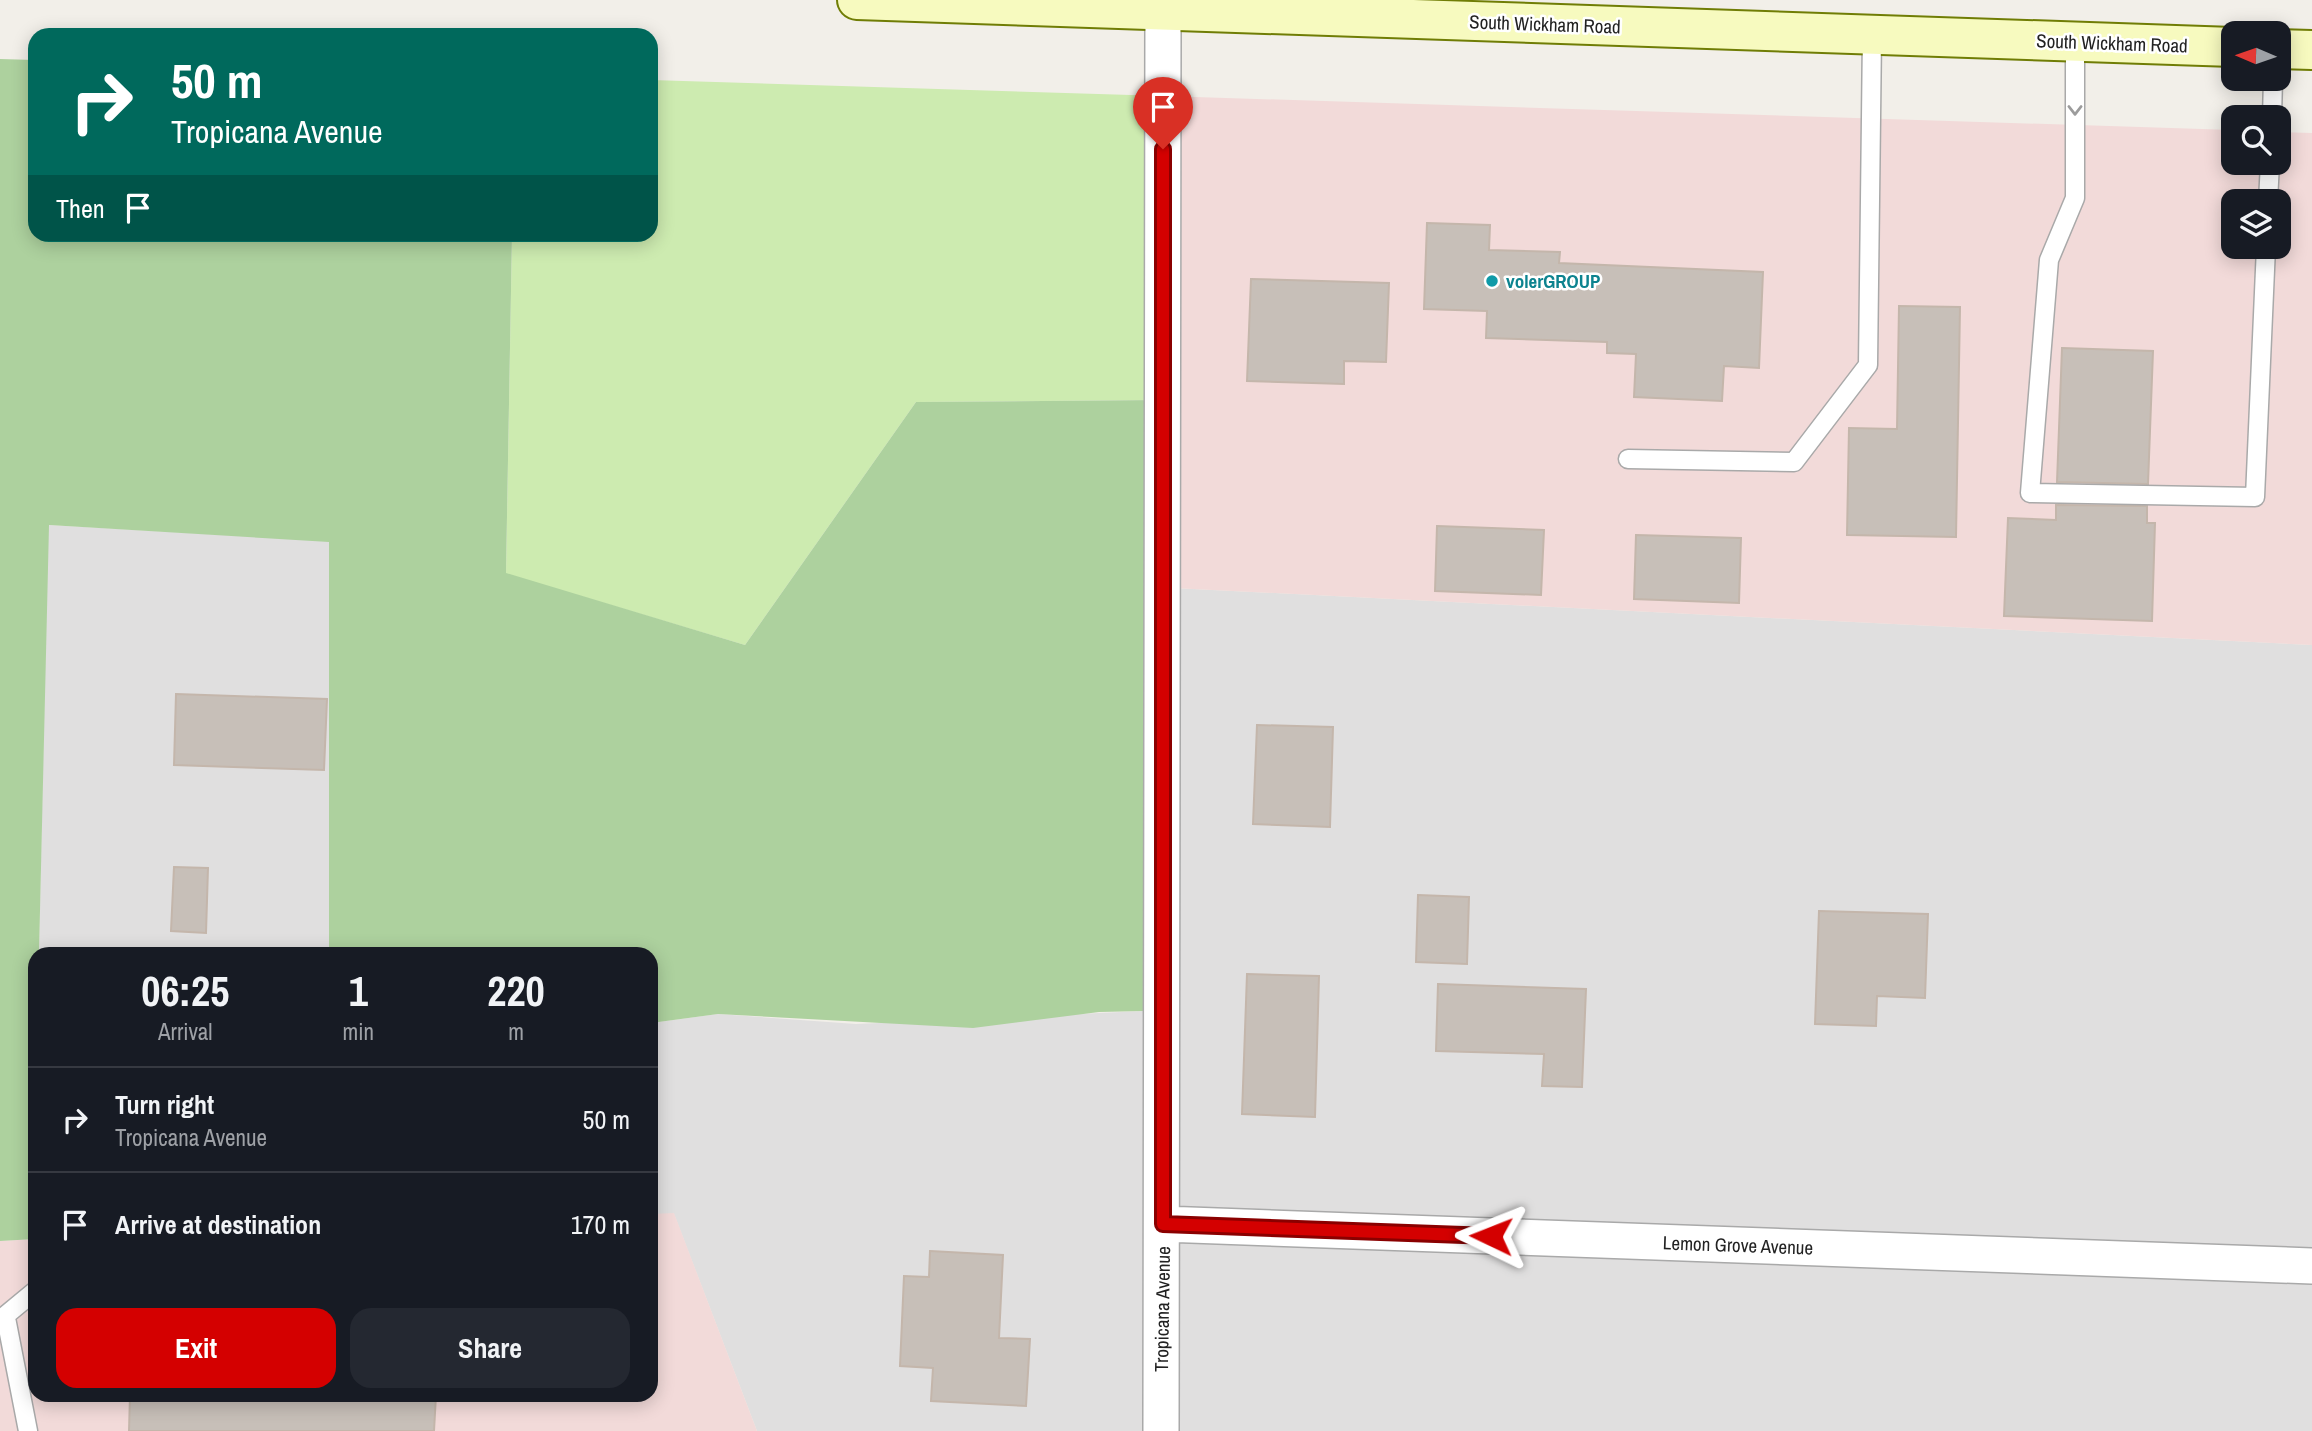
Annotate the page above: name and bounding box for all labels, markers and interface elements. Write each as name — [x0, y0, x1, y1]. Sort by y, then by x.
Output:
street label: South Wickham Road — [1469, 8, 1621, 40]
north arrow — [2221, 21, 2291, 91]
map controls — [2221, 21, 2291, 259]
street label: South Wickham Road — [2036, 27, 2188, 59]
text: 50 m — [171, 47, 263, 113]
icon: right — [56, 56, 147, 147]
pin — [1133, 77, 1193, 149]
icon: arrive — [1144, 88, 1182, 126]
one-way arrow — [2067, 105, 2083, 116]
button: search — [2221, 105, 2291, 175]
text: Tropicana Avenue — [171, 110, 383, 153]
icon: arrive — [119, 189, 157, 227]
button: layers — [2221, 189, 2291, 259]
text: Then — [56, 191, 105, 226]
place label: volerGROUP — [1506, 268, 1600, 294]
marker: volerGROUP — [1484, 273, 1500, 289]
text: 06:25 — [141, 963, 229, 1019]
text: 1 — [349, 963, 368, 1019]
text: 220 — [487, 963, 545, 1019]
text: Arrival — [158, 1016, 213, 1047]
text: min — [343, 1016, 374, 1047]
text: m — [508, 1016, 524, 1047]
text: Turn right — [115, 1087, 214, 1122]
icon: right — [56, 1101, 94, 1139]
text: 50 m — [583, 1102, 630, 1137]
text: Tropicana Avenue — [115, 1122, 267, 1153]
position arrow — [1454, 1199, 1528, 1273]
icon: arrive — [56, 1206, 94, 1244]
text: Arrive at destination — [115, 1207, 321, 1242]
text: 170 m — [571, 1207, 630, 1242]
street label: Lemon Grove Avenue — [1662, 1229, 1814, 1261]
street label: Tropicana Avenue — [1148, 1246, 1176, 1372]
button: Exit — [56, 1308, 336, 1388]
button: Share — [350, 1308, 630, 1388]

